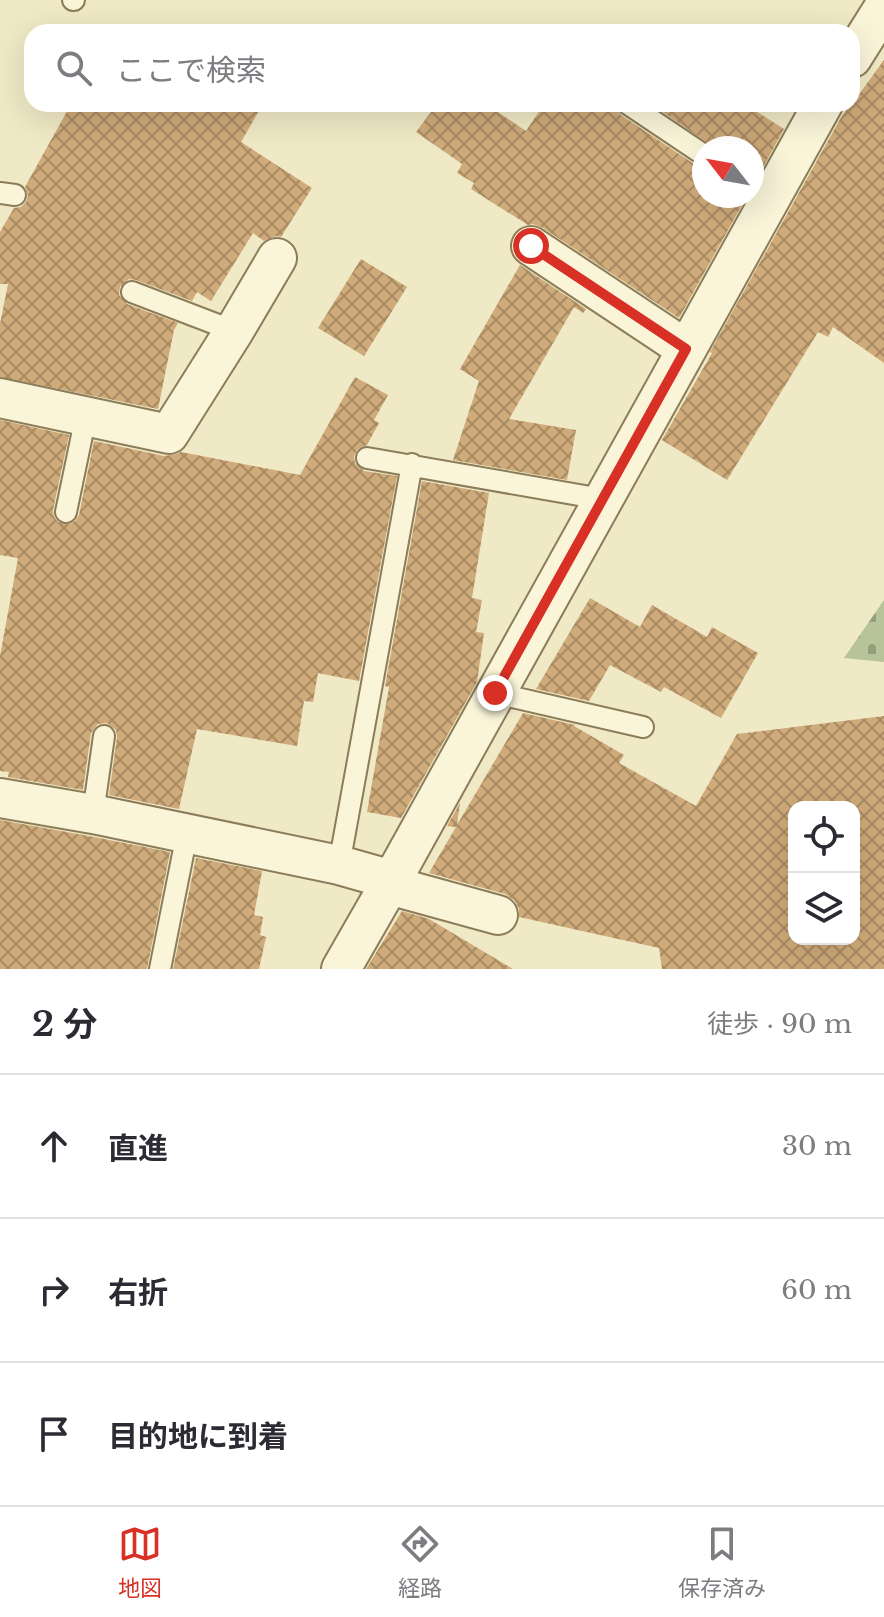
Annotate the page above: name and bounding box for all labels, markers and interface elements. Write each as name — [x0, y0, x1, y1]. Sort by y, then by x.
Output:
search box — [24, 24, 860, 112]
icon: search — [52, 46, 96, 90]
text: ここで検索 — [116, 52, 266, 89]
north arrow — [692, 136, 764, 208]
route start — [513, 228, 549, 264]
route end — [477, 675, 513, 711]
map controls — [788, 801, 860, 945]
button: locate — [788, 801, 860, 873]
button: layers — [788, 873, 860, 945]
text: 2 分 — [32, 1003, 97, 1045]
text: 徒歩 · 90 m — [707, 1008, 852, 1040]
icon: ahead — [32, 1124, 76, 1168]
text: 直進 — [108, 1130, 168, 1167]
text: 30 m — [782, 1130, 852, 1162]
icon: right — [32, 1268, 76, 1312]
text: 右折 — [108, 1274, 168, 1311]
text: 60 m — [781, 1274, 852, 1306]
icon: arrive — [32, 1412, 76, 1456]
text: 目的地に到着 — [108, 1418, 288, 1455]
tab: 地図 — [118, 1522, 162, 1602]
tab: 経路 — [398, 1522, 442, 1602]
tab: 保存済み — [678, 1522, 766, 1602]

